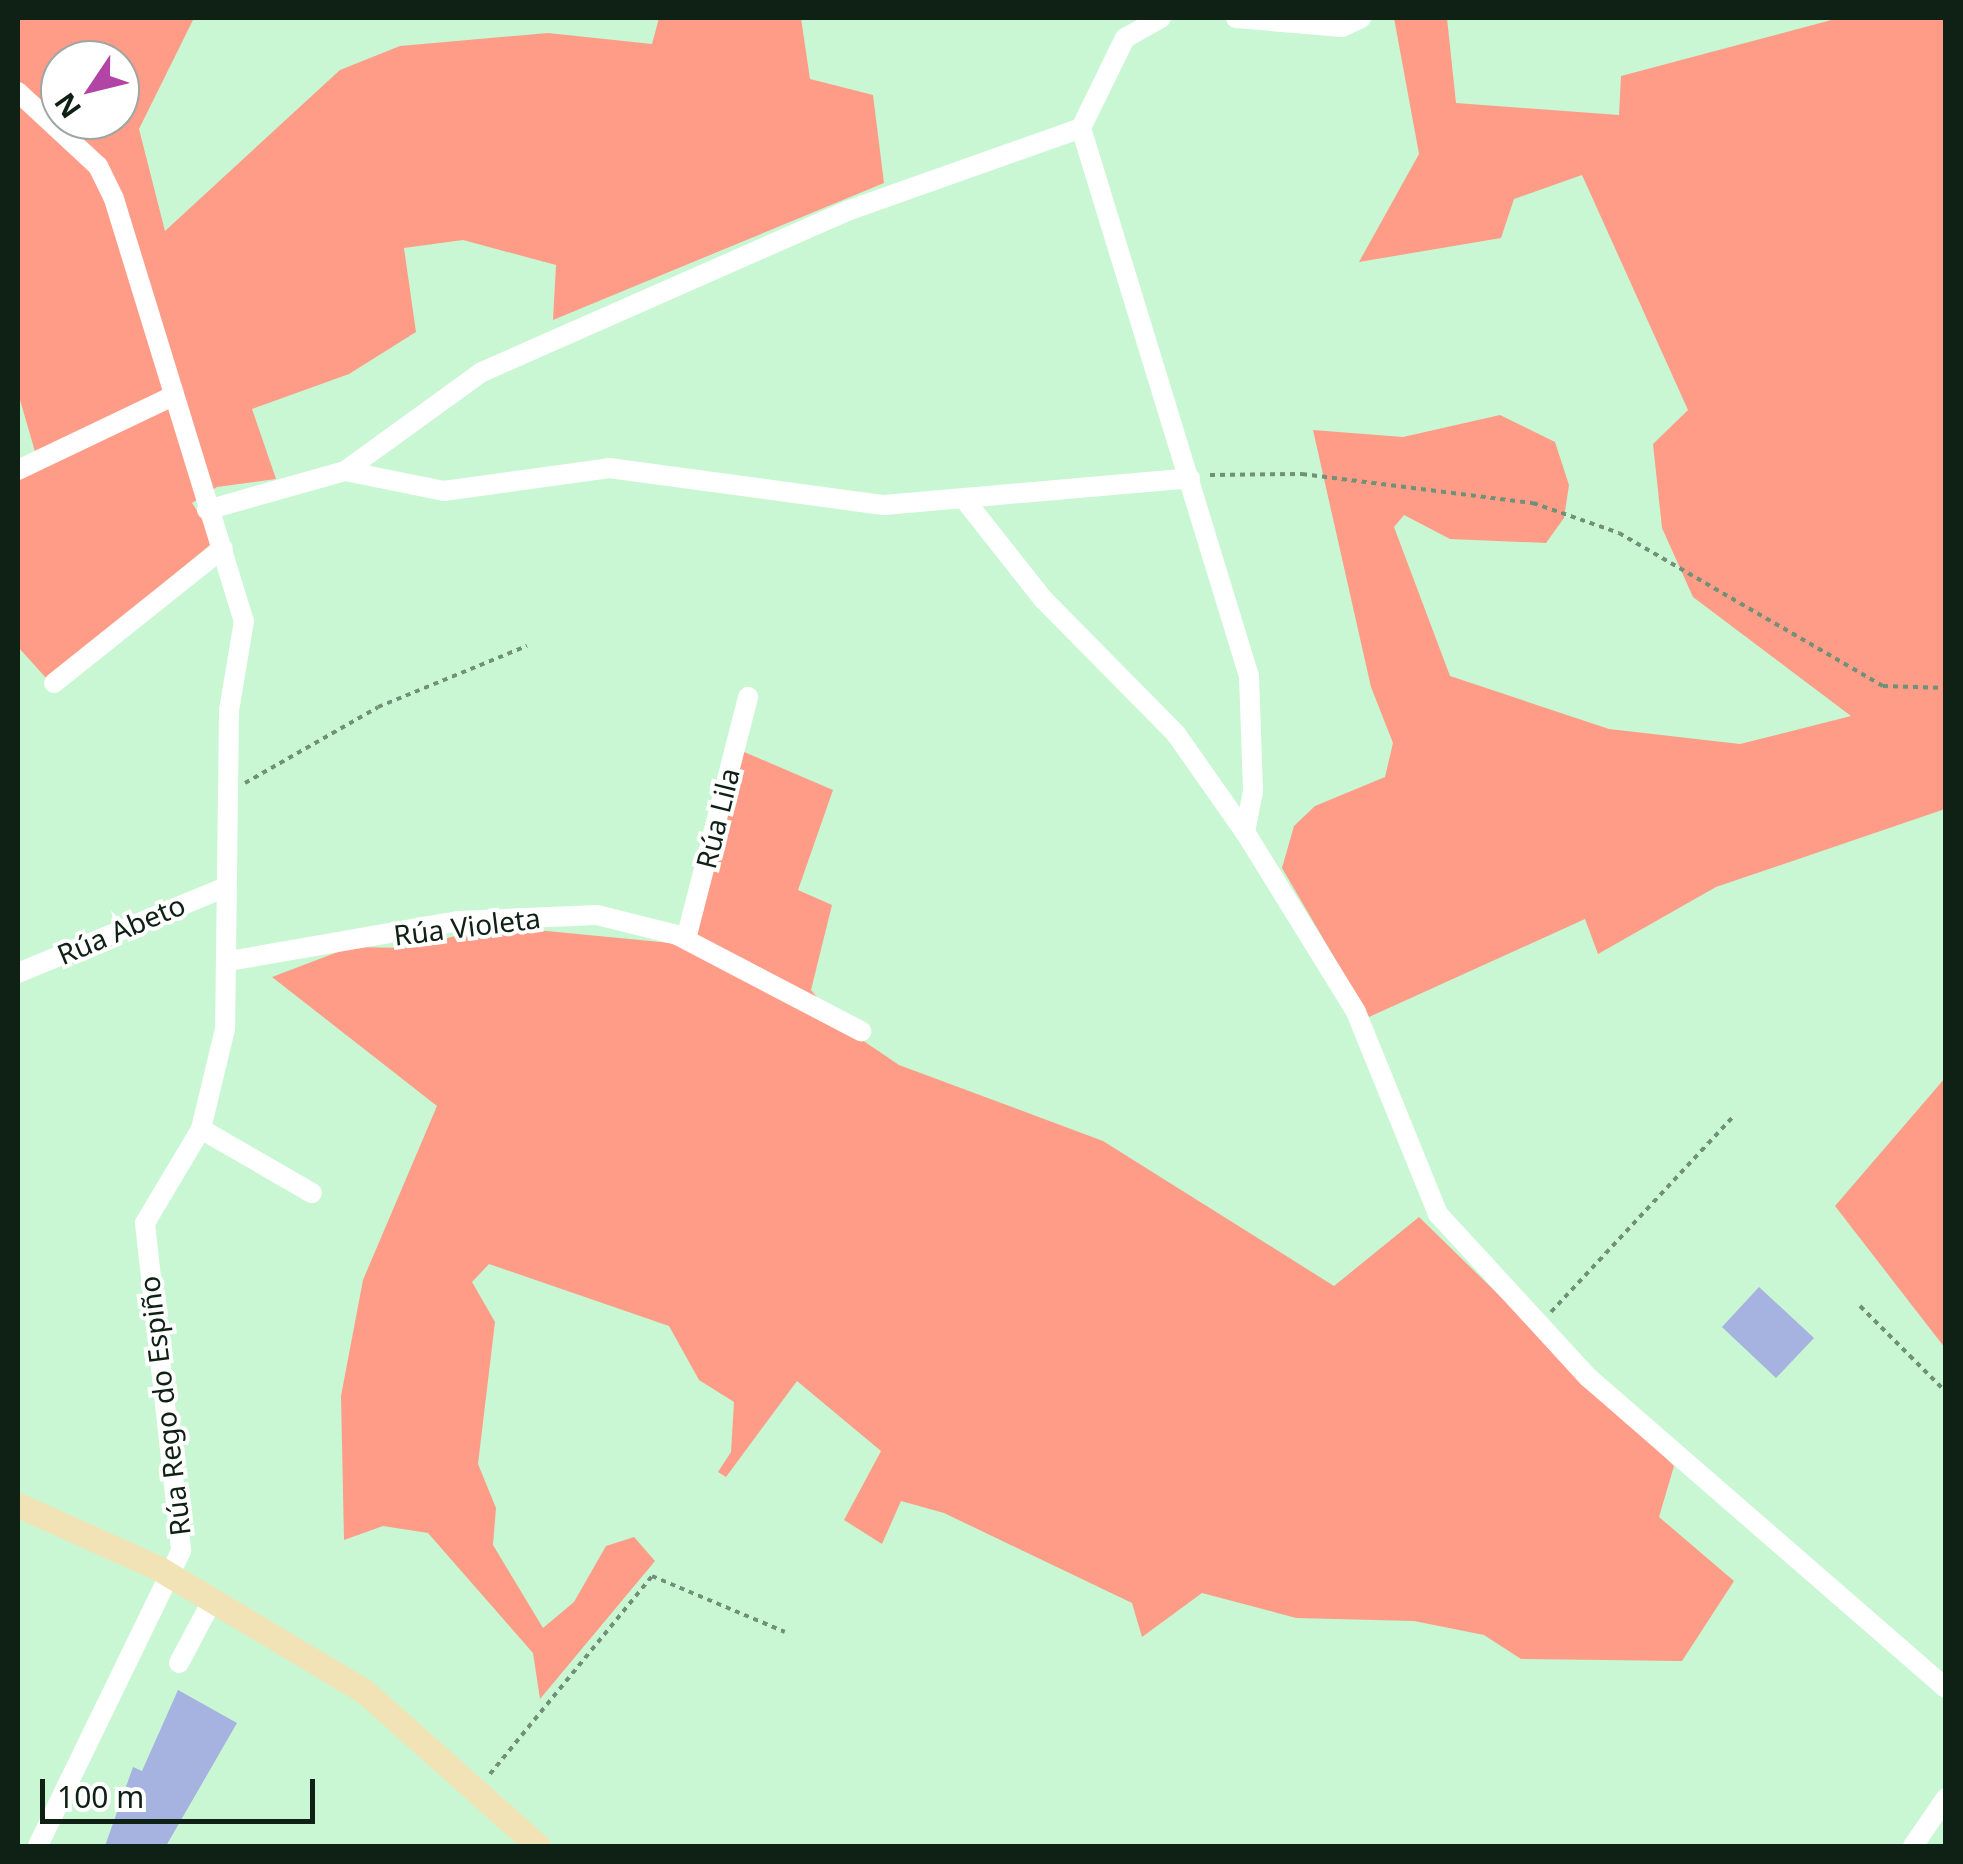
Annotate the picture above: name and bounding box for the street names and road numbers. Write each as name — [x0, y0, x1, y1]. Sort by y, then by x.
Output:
street label: Rúa Lila — [688, 764, 746, 872]
street label: Rúa Abeto — [52, 887, 190, 971]
street label: Rúa Violeta — [392, 900, 542, 952]
street label: Rúa Rego do Espiño — [131, 1274, 197, 1538]

